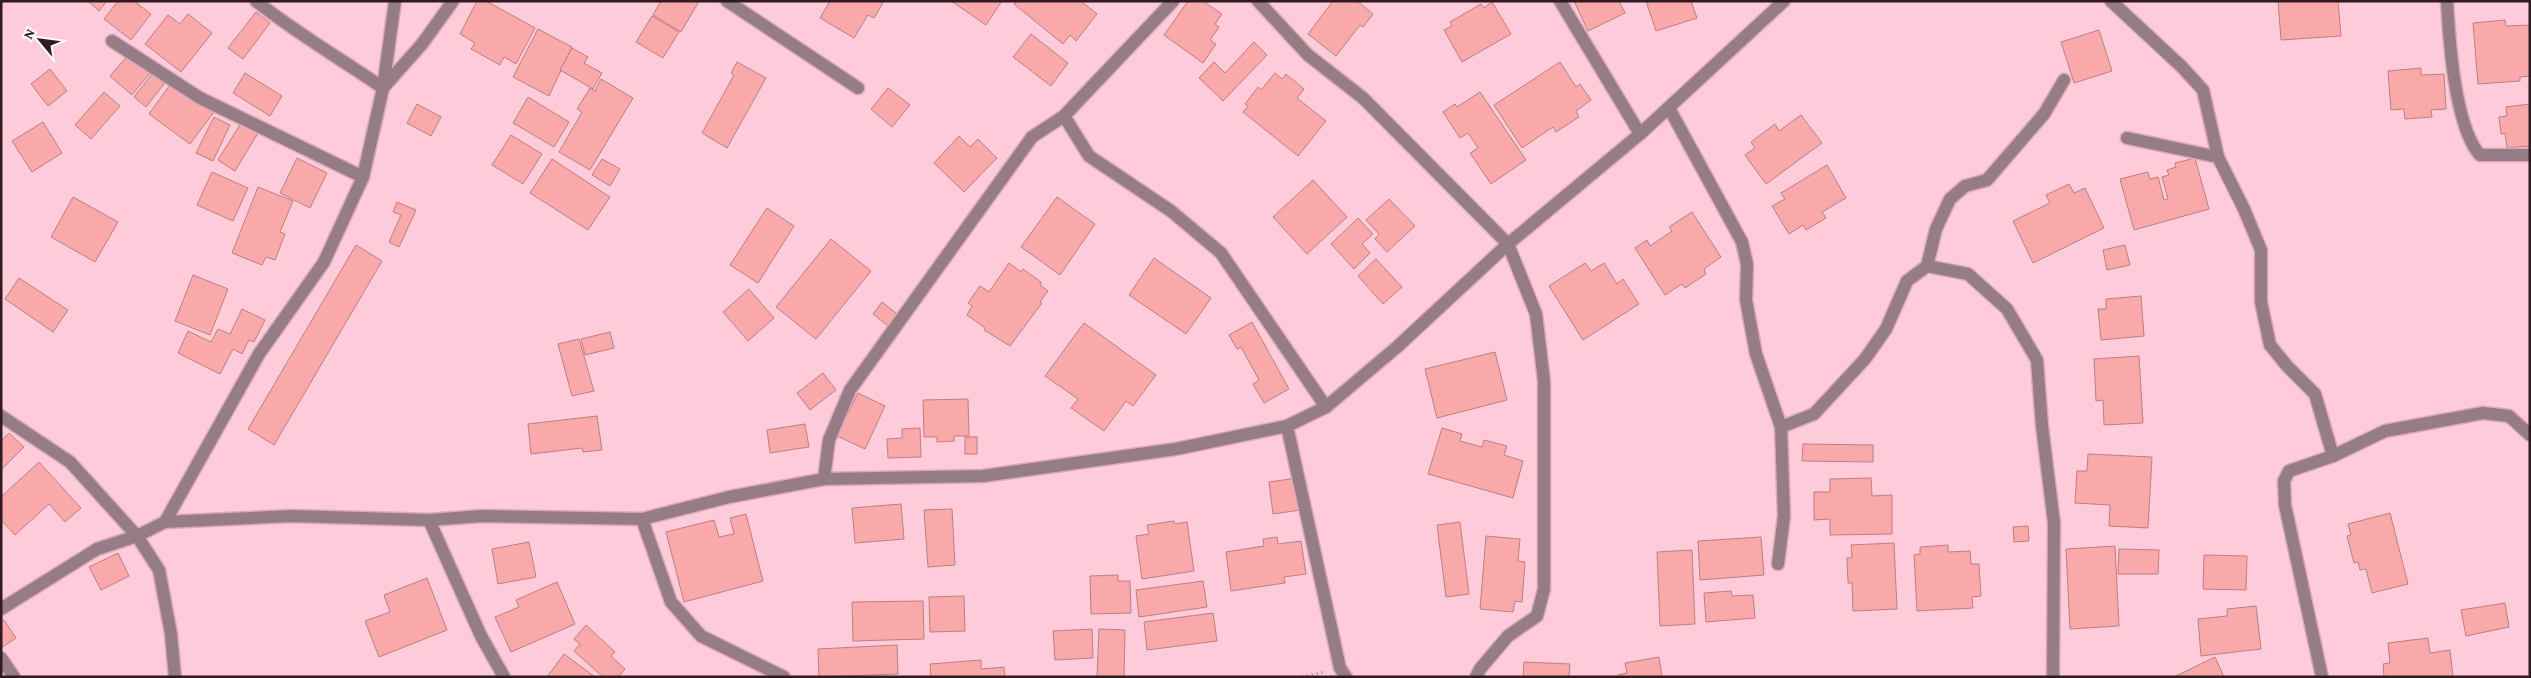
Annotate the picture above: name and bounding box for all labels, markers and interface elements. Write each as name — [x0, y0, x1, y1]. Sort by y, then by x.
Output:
north arrow — [15, 15, 65, 65]
text: N — [19, 25, 38, 42]

